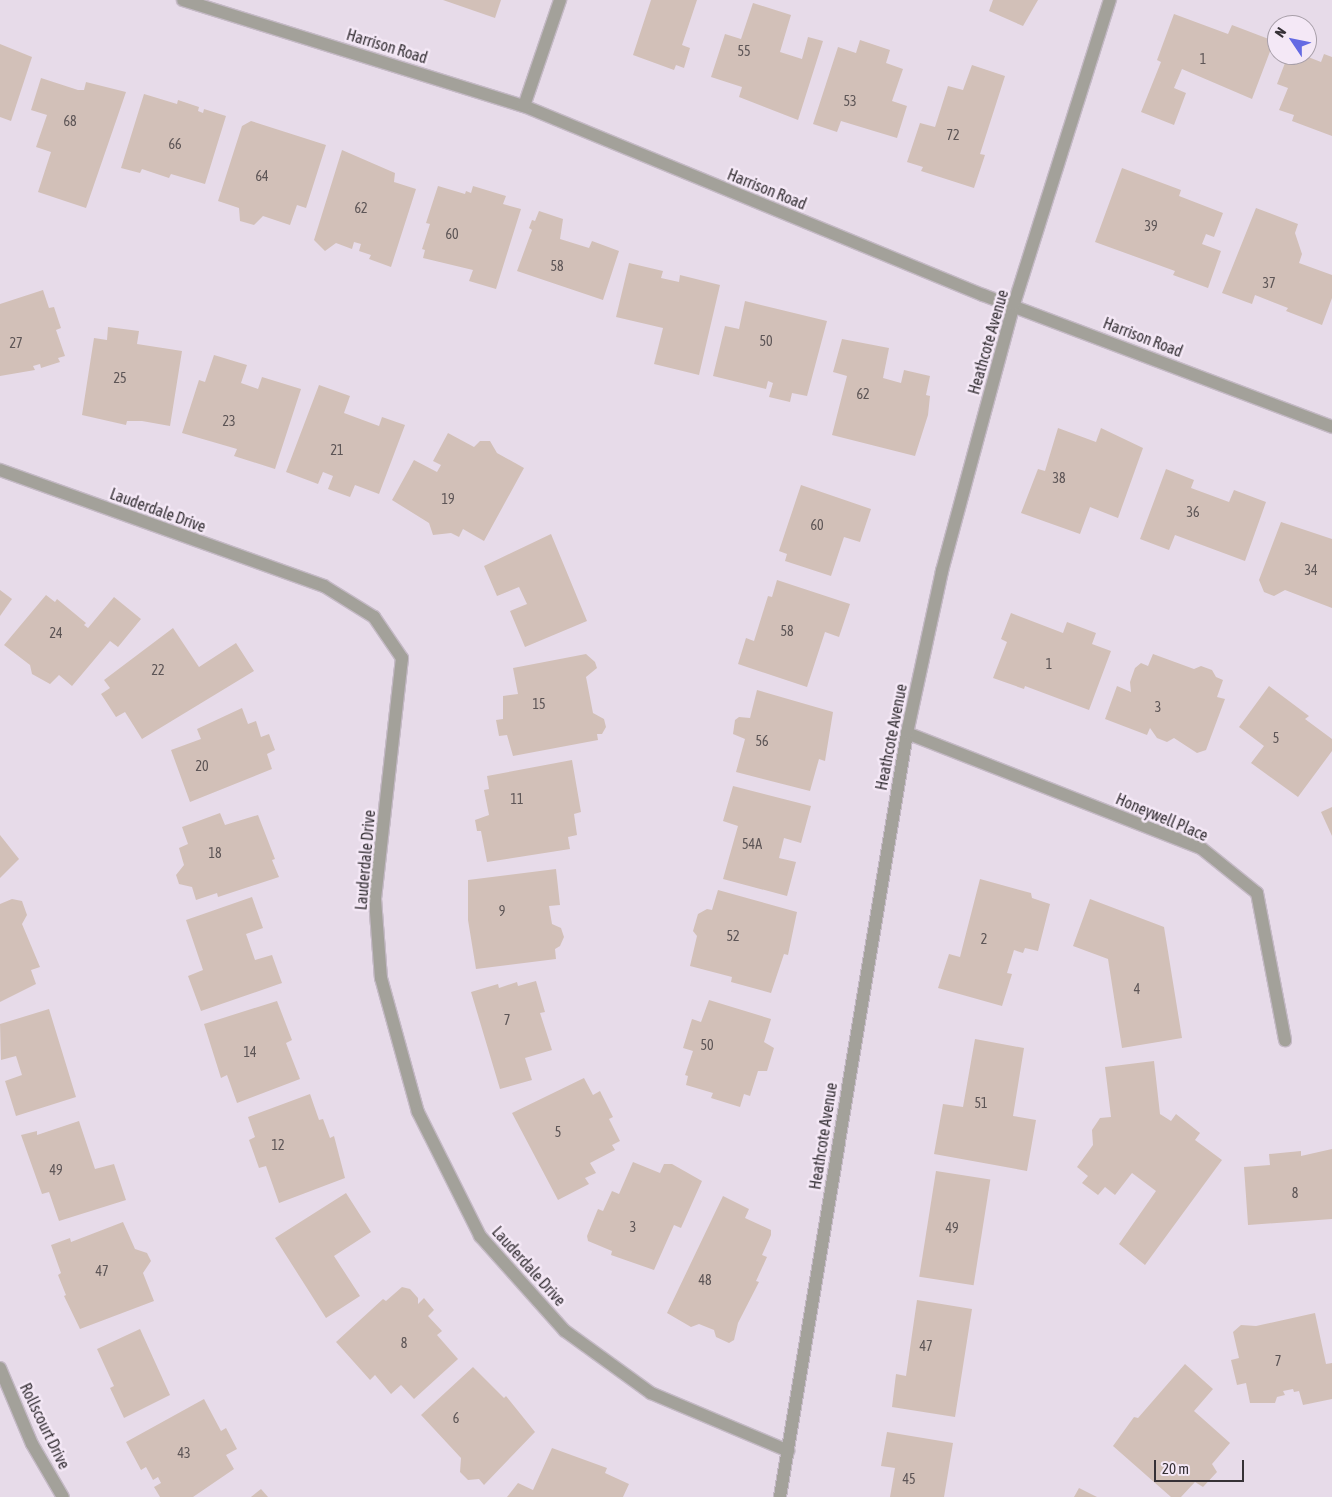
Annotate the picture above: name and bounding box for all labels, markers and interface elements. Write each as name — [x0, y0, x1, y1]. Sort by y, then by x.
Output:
north arrow — [1267, 15, 1317, 65]
text: N — [1271, 24, 1289, 40]
street label: Harrison Road — [344, 25, 430, 67]
house number: 55 — [737, 43, 751, 59]
house number: 1 — [1200, 51, 1206, 67]
house number: 53 — [843, 93, 857, 109]
house number: 68 — [63, 113, 77, 129]
house number: 72 — [946, 127, 960, 143]
house number: 66 — [168, 136, 182, 152]
street label: Harrison Road — [725, 164, 809, 214]
house number: 64 — [255, 168, 269, 184]
house number: 62 — [354, 200, 368, 216]
house number: 39 — [1144, 218, 1158, 234]
house number: 60 — [445, 226, 459, 242]
house number: 58 — [550, 258, 564, 274]
house number: 37 — [1262, 275, 1276, 291]
street label: Heathcote Avenue — [964, 287, 1012, 397]
street label: Harrison Road — [1101, 313, 1185, 361]
house number: 50 — [759, 333, 773, 349]
house number: 27 — [9, 335, 23, 351]
house number: 25 — [113, 370, 127, 386]
house number: 62 — [856, 386, 870, 402]
house number: 23 — [222, 413, 236, 429]
house number: 21 — [330, 442, 344, 458]
house number: 38 — [1052, 470, 1066, 486]
street label: Lauderdale Drive — [107, 484, 209, 536]
house number: 19 — [441, 491, 455, 507]
house number: 36 — [1186, 504, 1200, 520]
house number: 60 — [810, 517, 824, 533]
house number: 34 — [1304, 562, 1318, 578]
house number: 58 — [780, 623, 794, 639]
house number: 24 — [49, 625, 63, 641]
house number: 1 — [1046, 656, 1052, 672]
house number: 22 — [151, 662, 165, 678]
street label: Heathcote Avenue — [871, 682, 911, 792]
house number: 15 — [532, 696, 546, 712]
house number: 3 — [1155, 699, 1161, 715]
house number: 5 — [1273, 730, 1279, 746]
house number: 56 — [755, 733, 769, 749]
house number: 20 — [195, 758, 209, 774]
street label: Honeywell Place — [1113, 789, 1211, 845]
house number: 11 — [510, 791, 524, 807]
street label: Lauderdale Drive — [351, 809, 379, 911]
house number: 54A — [742, 836, 762, 852]
house number: 18 — [208, 845, 222, 861]
house number: 9 — [499, 903, 505, 919]
house number: 52 — [726, 928, 740, 944]
house number: 2 — [981, 931, 987, 947]
house number: 4 — [1134, 981, 1140, 997]
house number: 7 — [504, 1012, 510, 1028]
house number: 50 — [700, 1037, 714, 1053]
house number: 14 — [243, 1044, 257, 1060]
street label: Heathcote Avenue — [805, 1081, 841, 1191]
house number: 51 — [974, 1095, 988, 1111]
house number: 5 — [555, 1124, 561, 1140]
house number: 12 — [271, 1137, 285, 1153]
house number: 49 — [49, 1162, 63, 1178]
house number: 8 — [1292, 1185, 1298, 1201]
house number: 3 — [630, 1219, 636, 1235]
house number: 49 — [945, 1220, 959, 1236]
street label: Lauderdale Drive — [488, 1222, 570, 1310]
house number: 47 — [95, 1263, 109, 1279]
house number: 48 — [698, 1272, 712, 1288]
house number: 8 — [401, 1335, 407, 1351]
house number: 47 — [919, 1338, 933, 1354]
house number: 7 — [1275, 1353, 1281, 1369]
street label: Rollscourt Drive — [16, 1380, 74, 1472]
house number: 6 — [453, 1410, 459, 1426]
house number: 43 — [177, 1445, 191, 1461]
scale bar — [1157, 1450, 1247, 1482]
text: 20 m — [1162, 1460, 1189, 1477]
house number: 45 — [902, 1471, 916, 1487]

